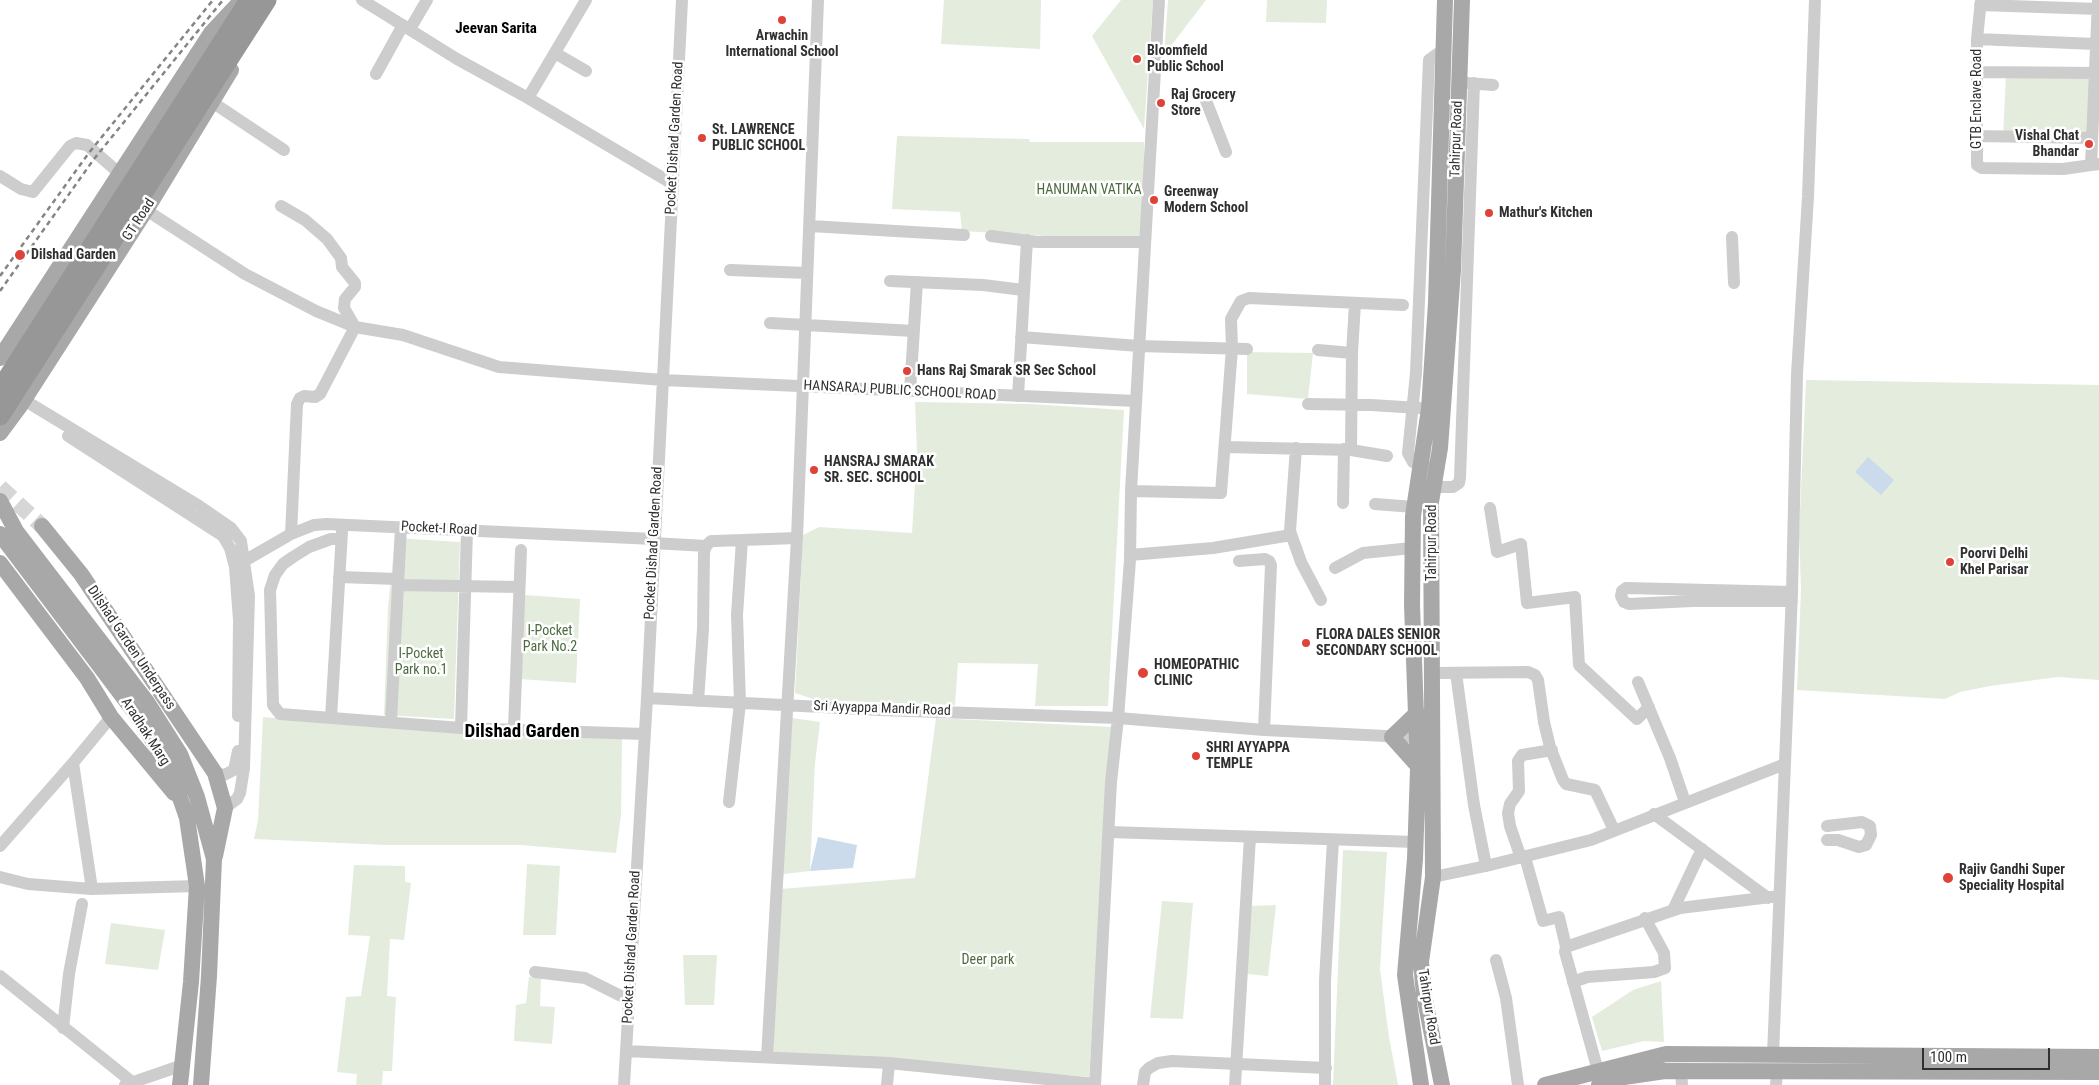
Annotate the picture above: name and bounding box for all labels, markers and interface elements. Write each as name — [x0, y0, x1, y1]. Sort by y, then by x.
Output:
marker: Arwachin International School — [776, 14, 788, 26]
district label: Jeevan Sarita — [455, 20, 537, 38]
place label: Arwachin International School — [725, 28, 839, 60]
place label: Bloomfield Public School — [1147, 43, 1224, 75]
street label: GTB Enclave Road — [1969, 49, 1985, 149]
marker: Bloomfield Public School — [1131, 53, 1143, 65]
street label: Pocket Dishad Garden Road — [663, 61, 687, 215]
place label: Raj Grocery Store — [1171, 87, 1236, 120]
marker: Raj Grocery Store — [1155, 97, 1167, 109]
street label: Tahirpur Road — [1447, 100, 1467, 178]
place label: St. LAWRENCE PUBLIC SCHOOL — [712, 122, 805, 154]
place label: Vishal Chat Bhandar — [2015, 128, 2079, 160]
marker: St. LAWRENCE PUBLIC SCHOOL — [696, 132, 708, 144]
marker: Vishal Chat Bhandar — [2083, 138, 2095, 150]
park label: HANUMAN VATIKA — [1036, 182, 1142, 198]
place label: Greenway Modern School — [1164, 184, 1248, 216]
marker: Greenway Modern School — [1148, 194, 1160, 206]
street label: GT Road — [119, 196, 159, 244]
place label: Mathur's Kitchen — [1499, 205, 1593, 221]
marker: Mathur's Kitchen — [1483, 207, 1495, 219]
place label: Dilshad Garden — [31, 247, 116, 263]
marker: Dilshad Garden — [13, 248, 27, 262]
place label: Hans Raj Smarak SR Sec School — [917, 363, 1096, 379]
marker: Hans Raj Smarak SR Sec School — [901, 365, 913, 377]
street label: HANSARAJ PUBLIC SCHOOL ROAD — [803, 378, 997, 404]
place label: HANSRAJ SMARAK SR. SEC. SCHOOL — [824, 454, 934, 487]
marker: HANSRAJ SMARAK SR. SEC. SCHOOL — [808, 464, 820, 476]
street label: Pocket Dishad Garden Road — [642, 466, 666, 620]
street label: Tahirpur Road — [1424, 505, 1440, 581]
street label: Pocket-I Road — [400, 519, 478, 539]
place label: Poorvi Delhi Khel Parisar — [1960, 546, 2028, 578]
marker: Poorvi Delhi Khel Parisar — [1944, 556, 1956, 568]
street label: Dilshad Garden Underpass — [83, 583, 179, 713]
park label: I-Pocket Park No.2 — [523, 623, 577, 656]
place label: FLORA DALES SENIOR SECONDARY SCHOOL — [1316, 627, 1440, 660]
marker: FLORA DALES SENIOR SECONDARY SCHOOL — [1300, 637, 1312, 649]
park label: I-Pocket Park no.1 — [395, 646, 447, 679]
place label: HOMEOPATHIC CLINIC — [1154, 657, 1239, 690]
marker: HOMEOPATHIC CLINIC — [1136, 666, 1150, 680]
street label: Aradhak Marg — [117, 695, 173, 769]
street label: Sri Ayyappa Mandir Road — [813, 698, 951, 720]
district label: Dilshad Garden — [464, 721, 580, 743]
place label: SHRI AYYAPPA TEMPLE — [1206, 740, 1290, 772]
marker: SHRI AYYAPPA TEMPLE — [1190, 750, 1202, 762]
place label: Rajiv Gandhi Super Speciality Hospital — [1959, 862, 2065, 894]
street label: Pocket Dishad Garden Road — [620, 870, 644, 1024]
marker: Rajiv Gandhi Super Speciality Hospital — [1941, 871, 1955, 885]
park label: Deer park — [962, 952, 1014, 968]
street label: Tahirpur Road — [1414, 968, 1442, 1046]
scale bar — [1924, 1038, 2052, 1070]
text: 100 m — [1930, 1048, 1967, 1066]

